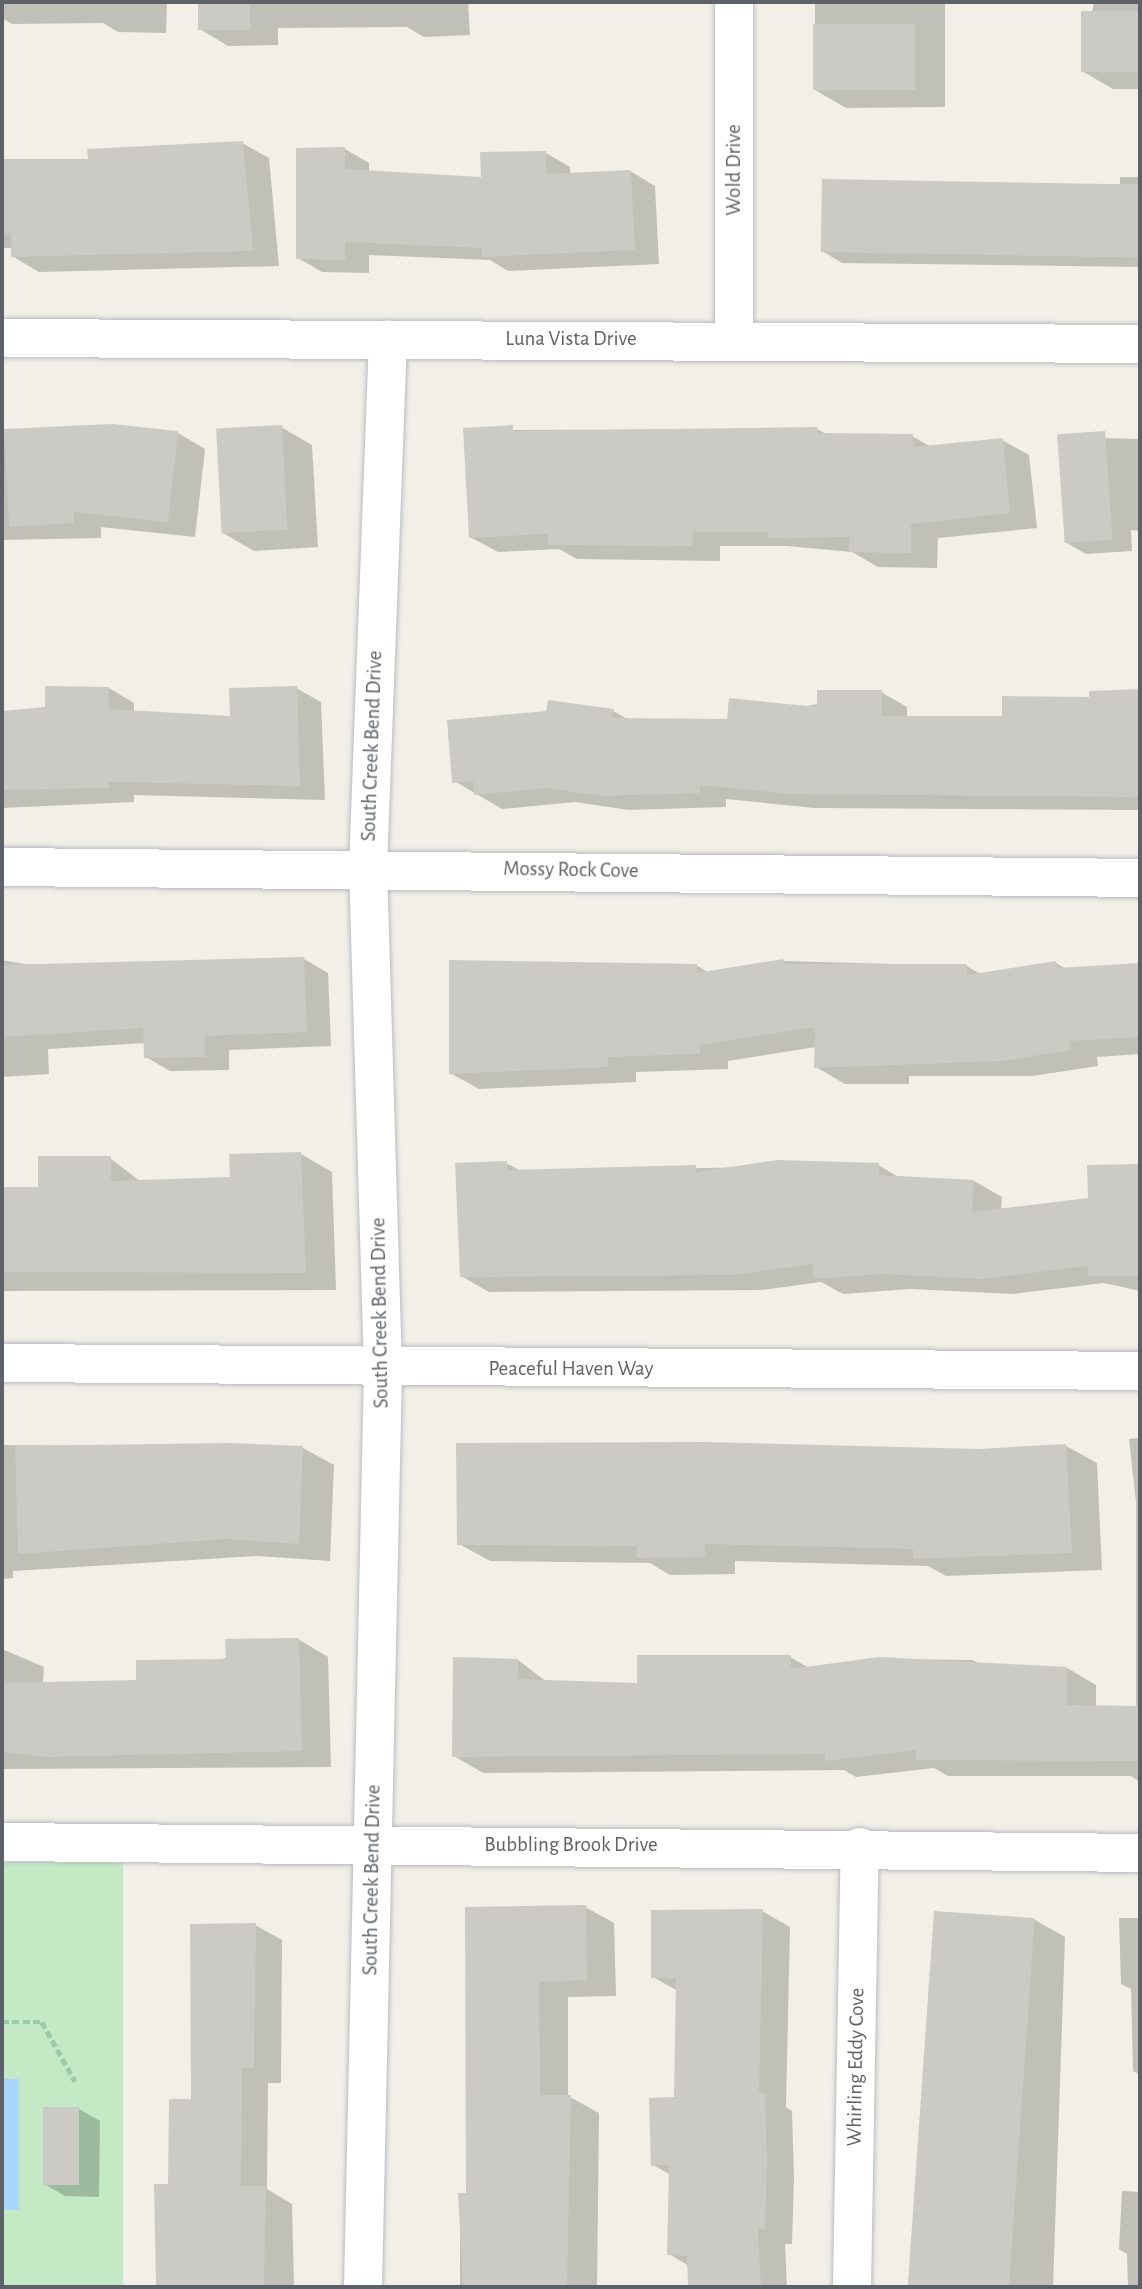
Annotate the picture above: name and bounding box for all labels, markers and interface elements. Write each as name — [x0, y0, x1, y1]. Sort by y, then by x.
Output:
street label: Wold Drive — [721, 124, 747, 216]
street label: Luna Vista Drive — [505, 326, 637, 352]
street label: South Creek Bend Drive — [356, 650, 388, 842]
street label: Mossy Rock Cove — [503, 856, 639, 884]
street label: South Creek Bend Drive — [366, 1217, 394, 1409]
street label: Peaceful Haven Way — [489, 1356, 653, 1382]
street label: South Creek Bend Drive — [358, 1784, 386, 1976]
street label: Bubbling Brook Drive — [484, 1832, 658, 1858]
street label: Whirling Eddy Cove — [842, 1987, 870, 2147]

